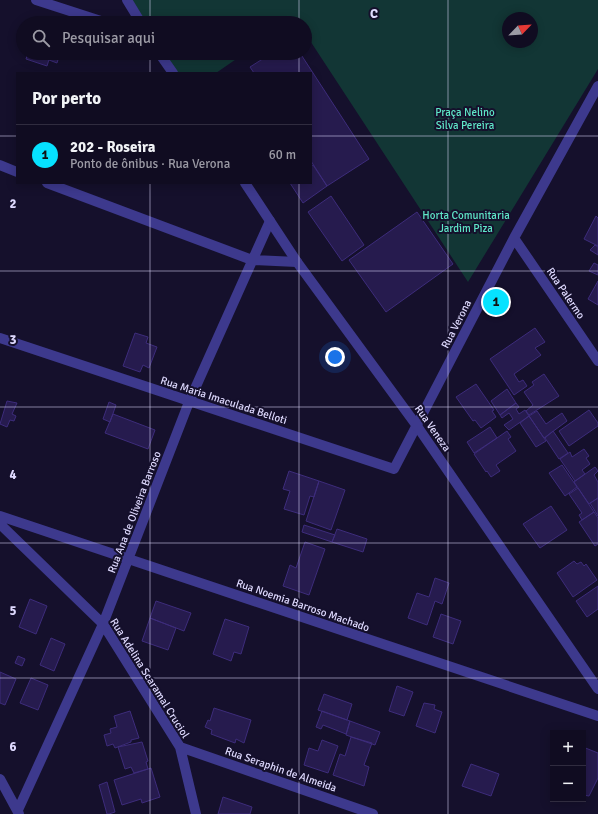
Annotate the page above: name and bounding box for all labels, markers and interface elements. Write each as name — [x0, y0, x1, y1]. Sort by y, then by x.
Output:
text: C — [370, 6, 378, 22]
north arrow — [502, 12, 538, 48]
search box — [16, 16, 312, 60]
icon: search — [30, 27, 52, 49]
text: Pesquisar aqui — [62, 29, 155, 47]
text: Por perto — [32, 88, 101, 109]
park label: Praça Nelino Silva Pereira — [435, 106, 495, 132]
text: 202 - Roseira — [70, 138, 155, 156]
text: 1 — [41, 147, 49, 163]
text: 60 m — [269, 147, 296, 163]
text: Ponto de ônibus · Rua Verona — [70, 156, 230, 172]
text: 2 — [9, 196, 17, 212]
park label: Horta Comunitaria Jardim Piza — [422, 209, 510, 235]
street label: Rua Palermo — [544, 265, 588, 322]
pin: 1 — [483, 287, 509, 317]
street label: Rua Verona — [439, 297, 474, 351]
text: 3 — [9, 332, 17, 348]
your location — [325, 347, 345, 367]
street label: Rua Maria Imaculada Belloti — [159, 374, 289, 427]
street label: Rua Veneza — [412, 403, 454, 454]
street label: Rua Ana de Oliveira Barroso — [105, 449, 164, 575]
text: 4 — [9, 467, 17, 483]
street label: Rua Noemia Barroso Machado — [234, 576, 372, 635]
text: 5 — [9, 603, 17, 619]
street label: Rua Adelina Scaramal Cruciol — [107, 616, 192, 741]
map controls — [550, 730, 586, 802]
button: + — [550, 730, 586, 766]
text: 6 — [9, 739, 17, 755]
street label: Rua Seraphin de Almeida — [223, 744, 339, 795]
button: − — [550, 766, 586, 802]

